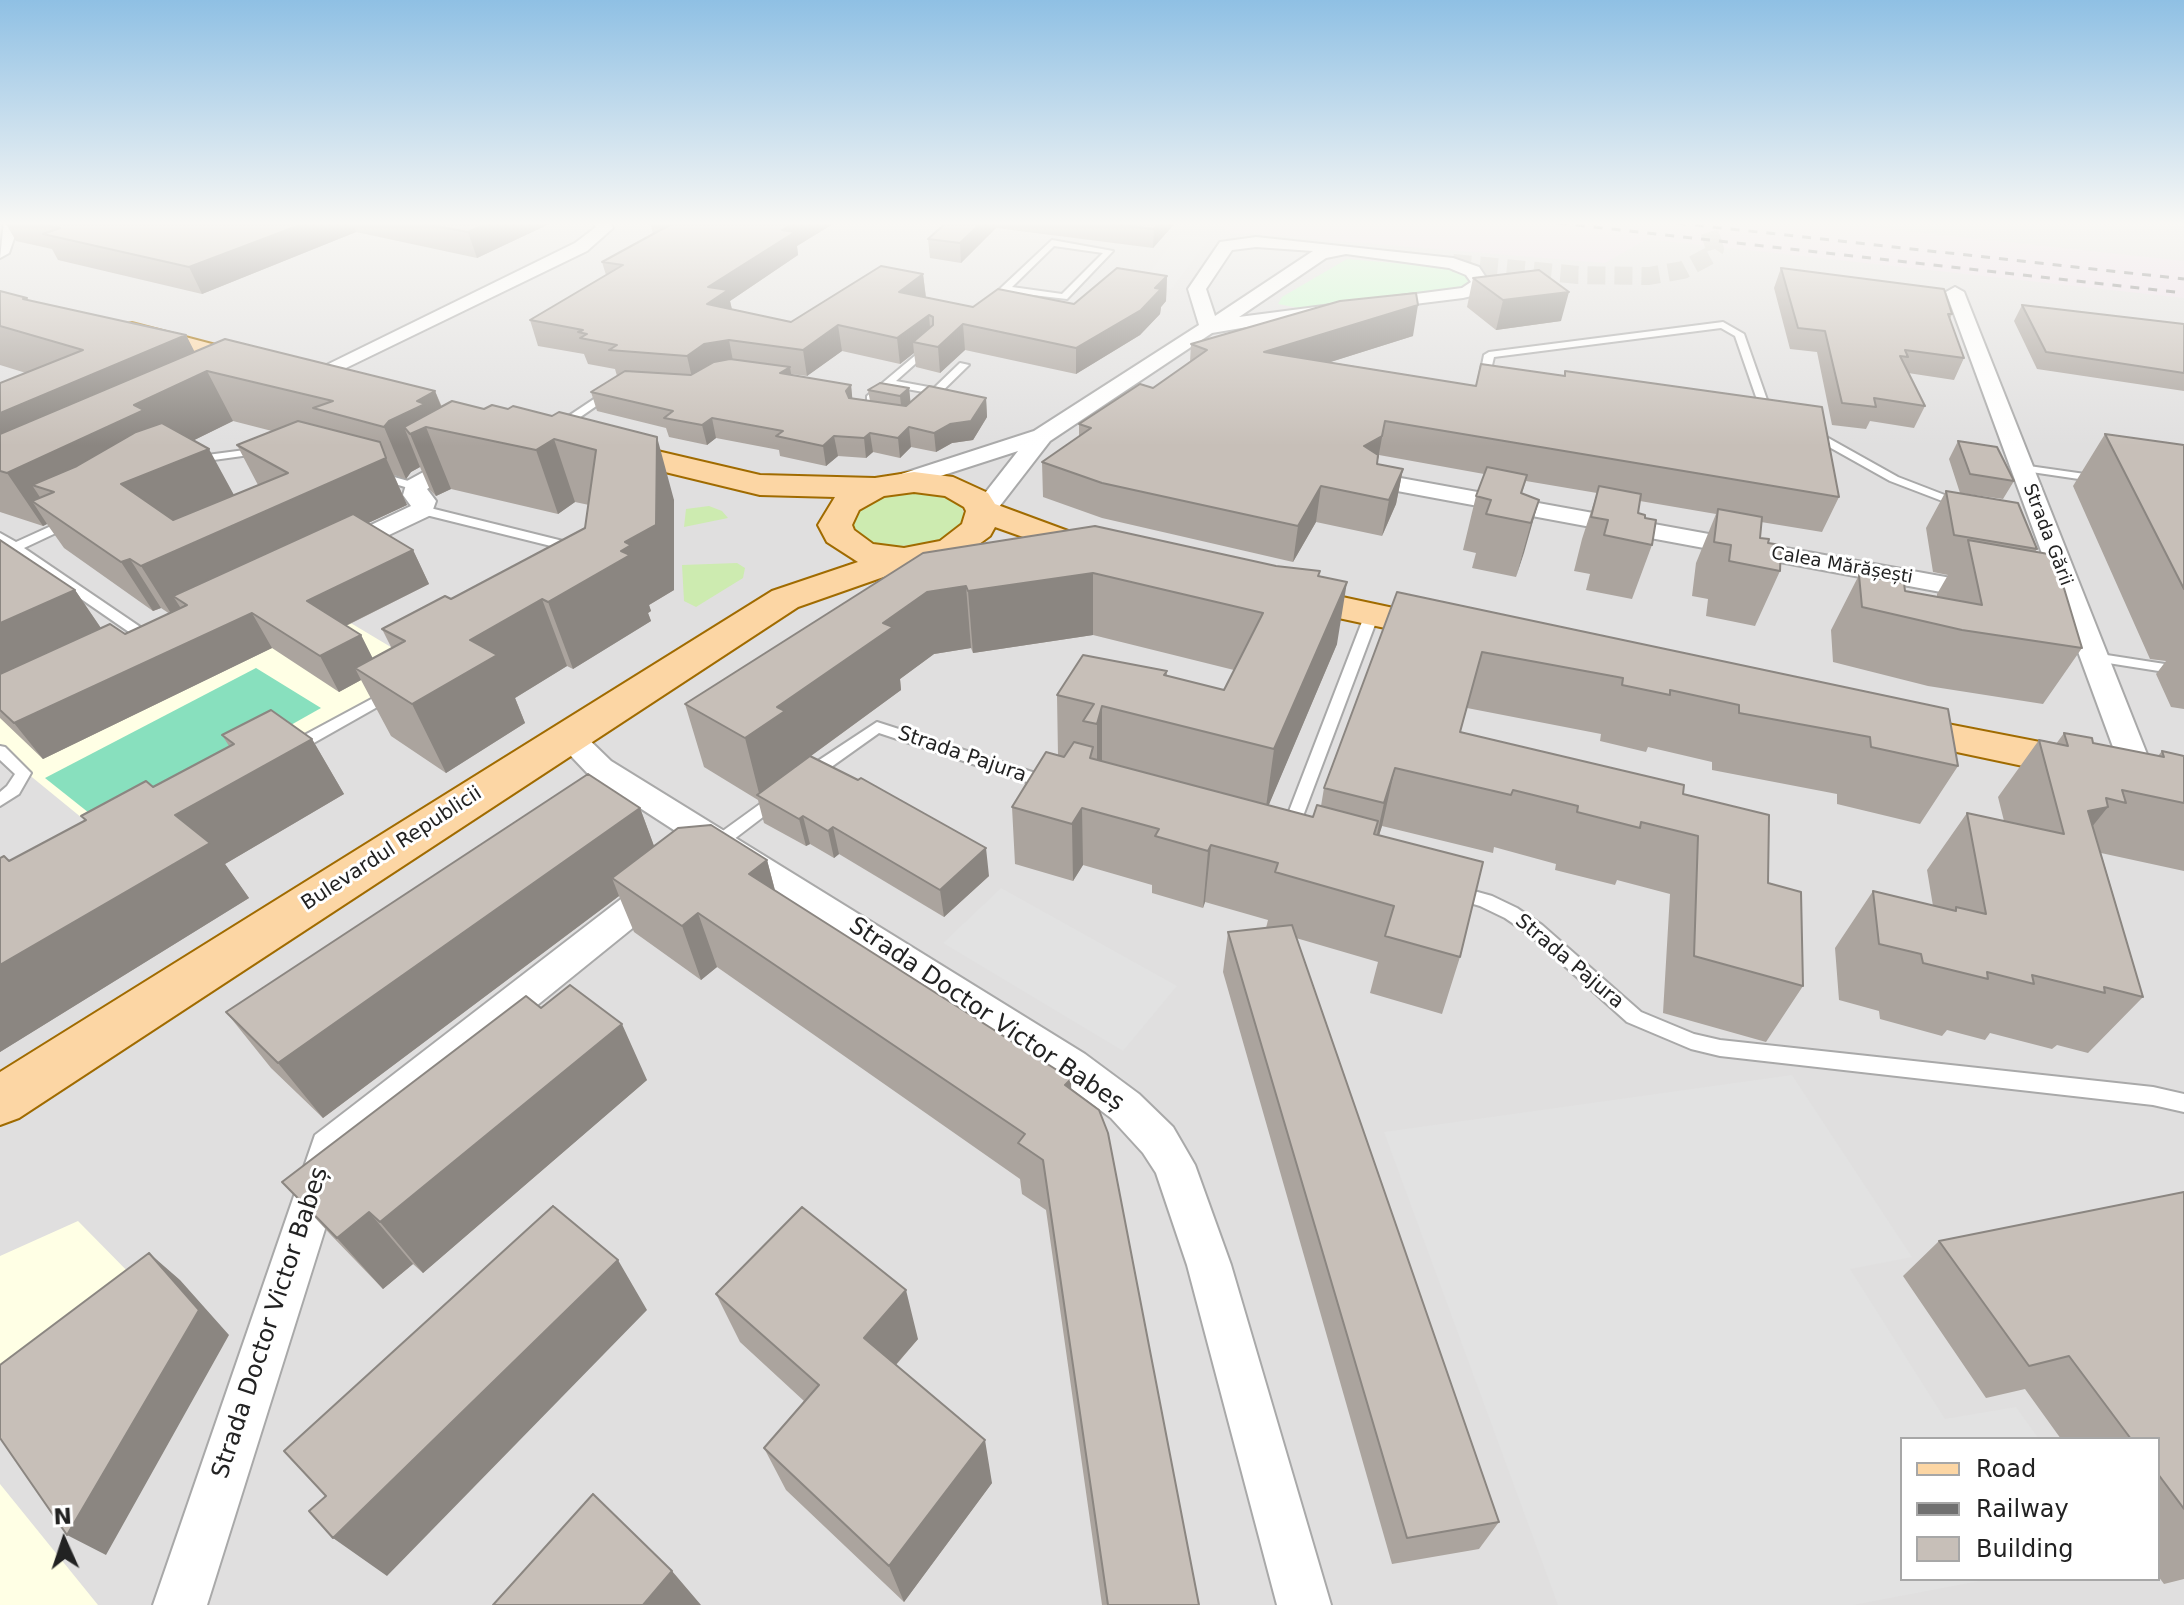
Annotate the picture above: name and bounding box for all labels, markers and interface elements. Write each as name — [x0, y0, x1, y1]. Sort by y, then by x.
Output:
street label: Strada Gării — [2018, 481, 2076, 589]
street label: Calea Mărășești — [1770, 543, 1914, 589]
street label: Strada Pajura — [895, 722, 1029, 788]
street label: Bulevardul Republicii — [297, 782, 487, 916]
street label: Strada Pajura — [1510, 910, 1628, 1014]
street label: Strada Doctor Victor Babeș — [843, 912, 1129, 1118]
street label: Strada Doctor Victor Babeș — [207, 1164, 335, 1482]
legend — [1900, 1437, 2160, 1581]
text: Road — [1976, 1455, 2036, 1483]
text: Railway — [1976, 1495, 2069, 1523]
north arrow — [24, 1501, 104, 1581]
text: N — [53, 1504, 73, 1529]
text: Building — [1976, 1535, 2073, 1563]

